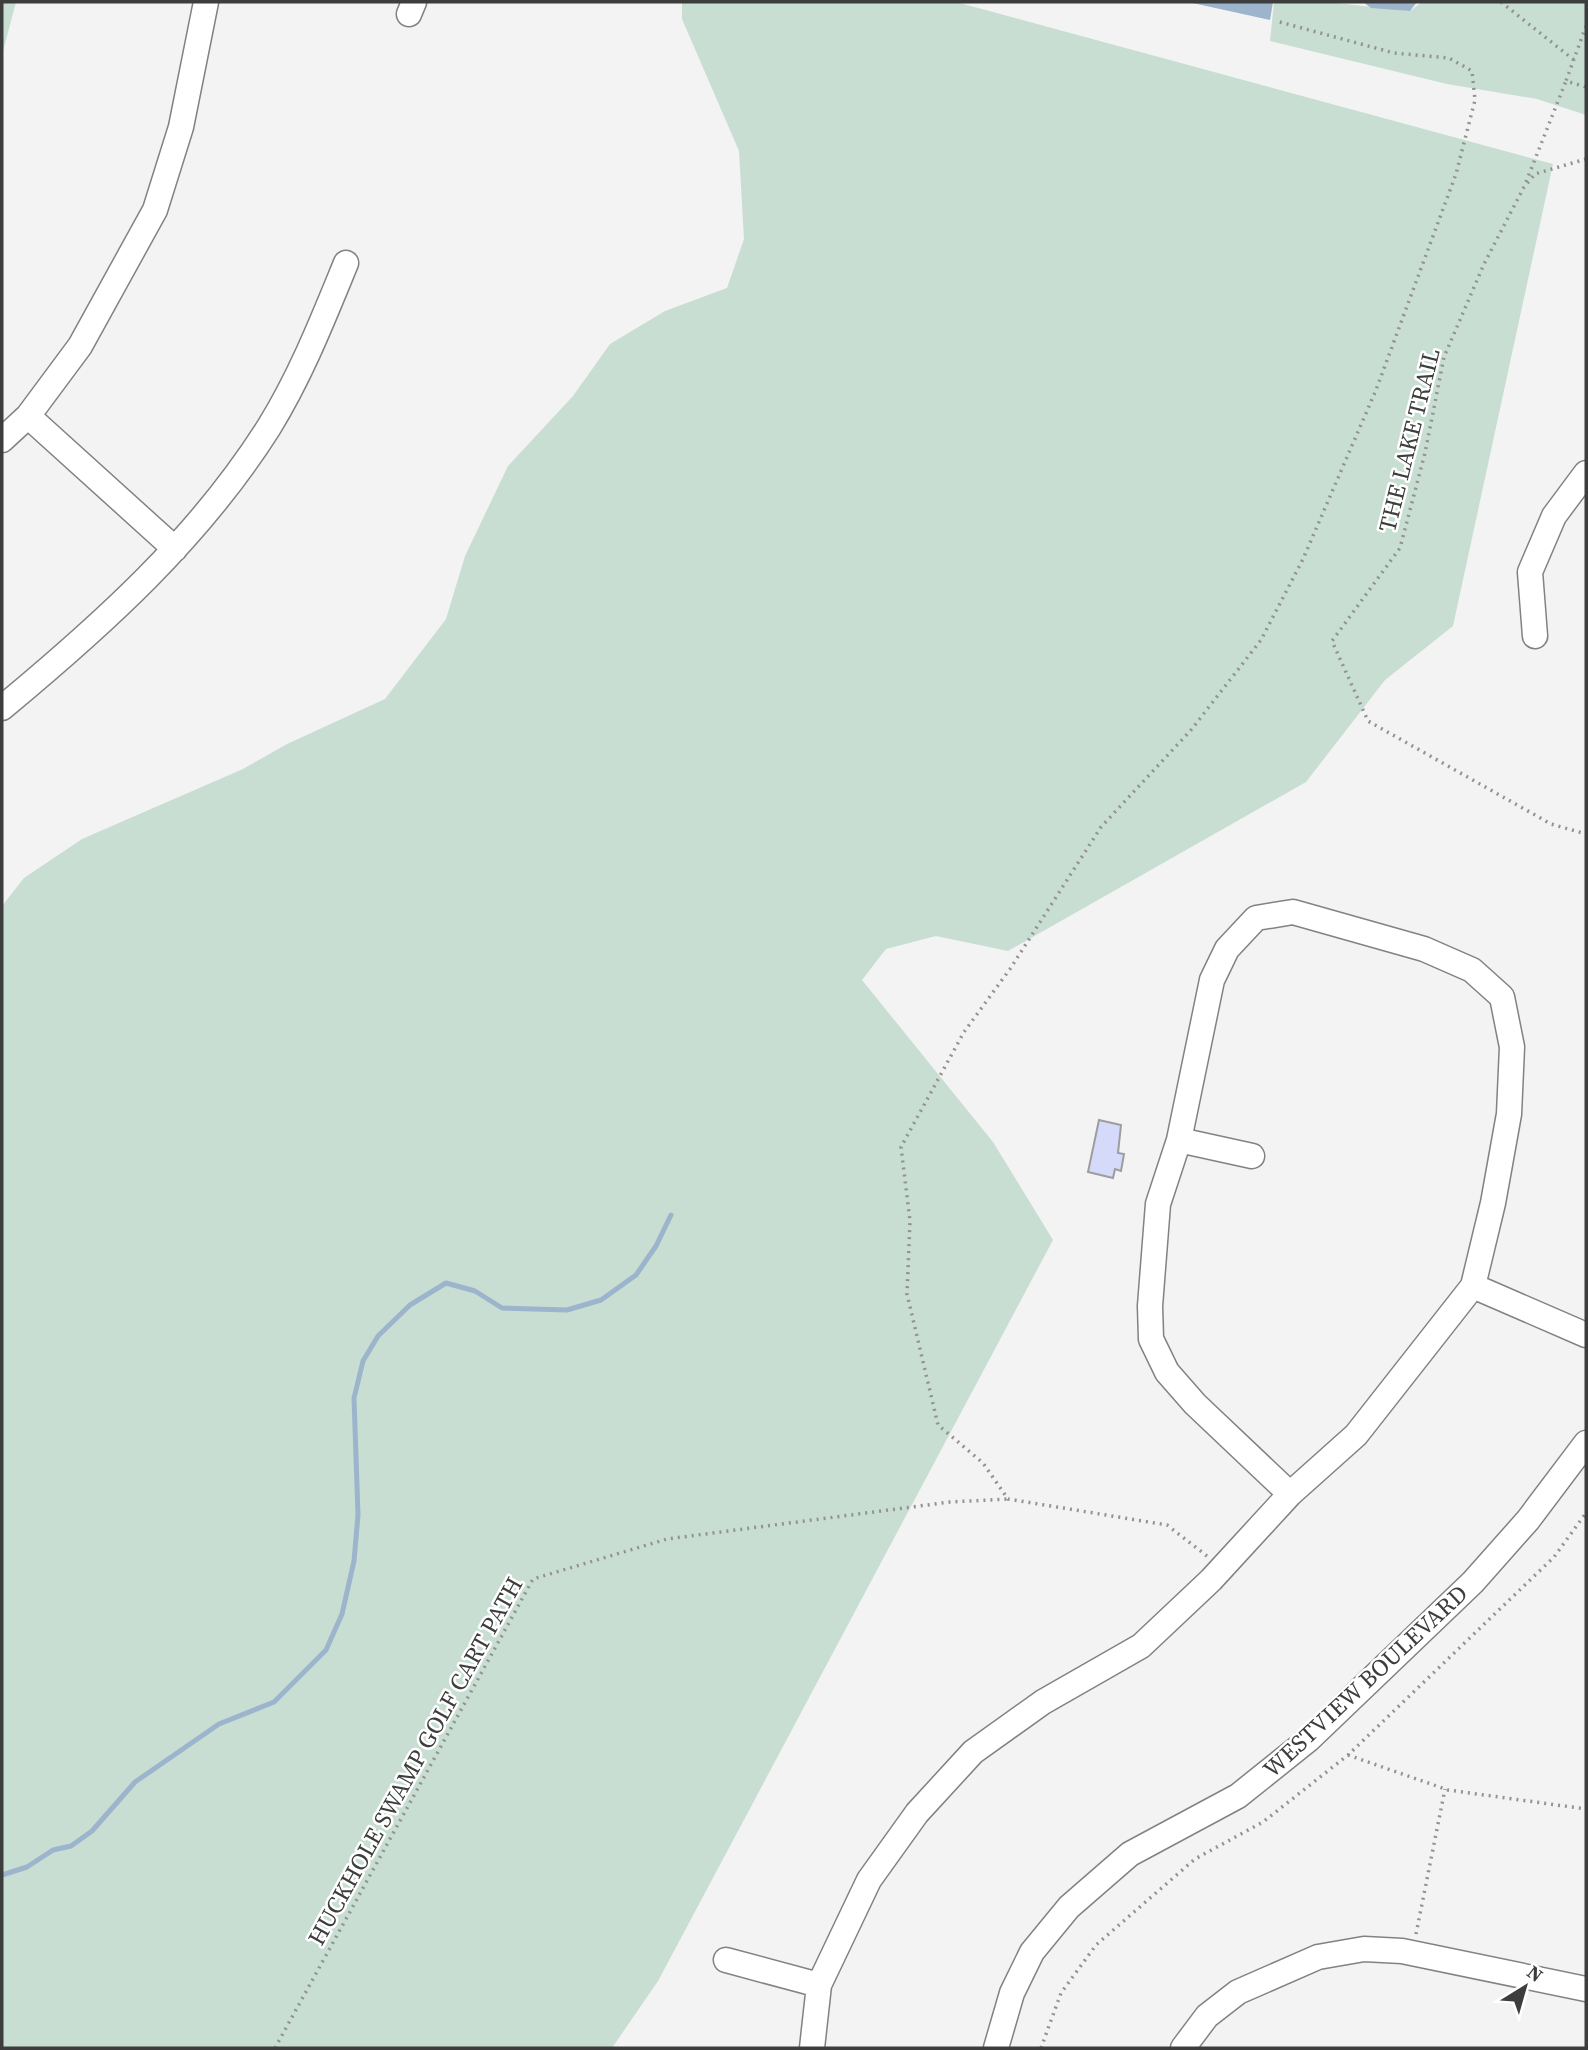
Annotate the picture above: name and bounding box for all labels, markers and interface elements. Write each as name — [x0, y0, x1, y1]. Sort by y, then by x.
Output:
street label: THE LAKE TRAIL — [1370, 345, 1448, 535]
street label: HUCKHOLE SWAMP GOLF CART PATH — [300, 1571, 530, 1951]
street label: WESTVIEW BOULEVARD — [1255, 1577, 1475, 1785]
north arrow — [1490, 1952, 1560, 2022]
text: N — [1522, 1959, 1549, 1988]

